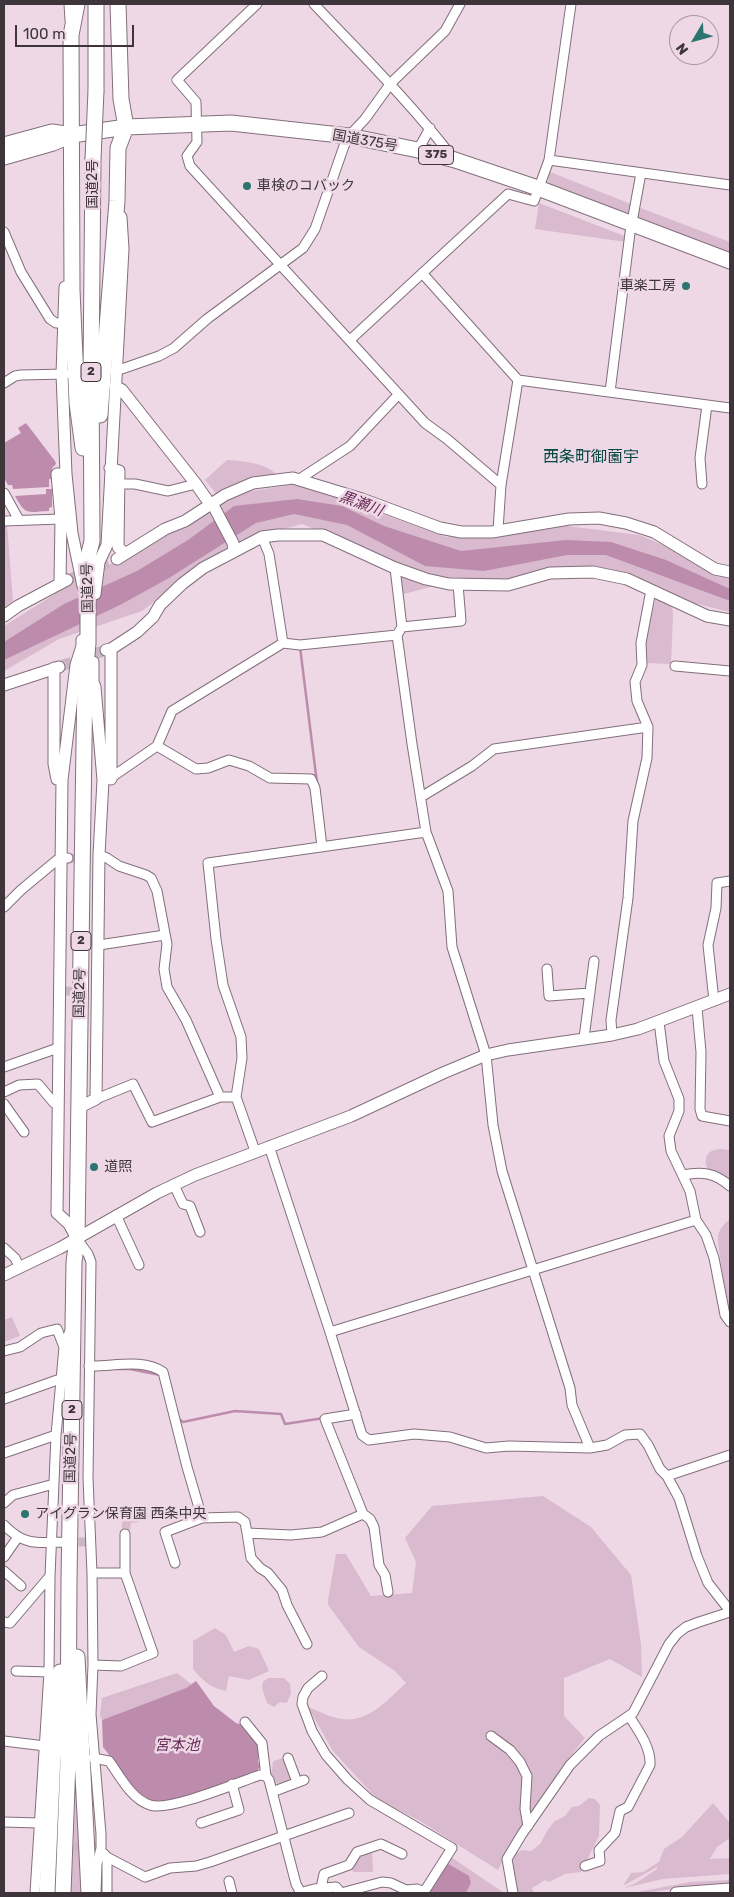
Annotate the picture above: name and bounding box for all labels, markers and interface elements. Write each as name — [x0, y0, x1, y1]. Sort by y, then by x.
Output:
scale bar — [18, 15, 136, 47]
north arrow — [669, 15, 719, 65]
text: 100 m — [23, 25, 65, 43]
text: N — [673, 40, 692, 58]
street label: 国道375号 — [331, 127, 399, 155]
road number: 375 — [418, 146, 454, 164]
street label: 国道2号 — [85, 159, 101, 209]
place label: 車検のコバック — [257, 178, 355, 194]
marker: 車検のコバック — [241, 180, 253, 192]
place label: 車楽工房 — [620, 278, 676, 294]
marker: 車楽工房 — [680, 280, 692, 292]
road number: 2 — [81, 362, 101, 382]
district label: 西条町御薗宇 — [543, 447, 639, 467]
water label: 黒瀬川 — [337, 488, 385, 520]
street label: 国道2号 — [79, 563, 97, 613]
road number: 2 — [71, 931, 91, 950]
street label: 国道2号 — [71, 968, 89, 1018]
place label: 道照 — [104, 1159, 132, 1175]
marker: 道照 — [88, 1161, 100, 1173]
road number: 2 — [62, 1400, 82, 1420]
street label: 国道2号 — [62, 1433, 80, 1483]
place label: アイグラン保育園 西条中央 — [35, 1506, 206, 1522]
marker: アイグラン保育園 西条中央 — [19, 1508, 31, 1520]
water label: 宮本池 — [155, 1737, 199, 1755]

